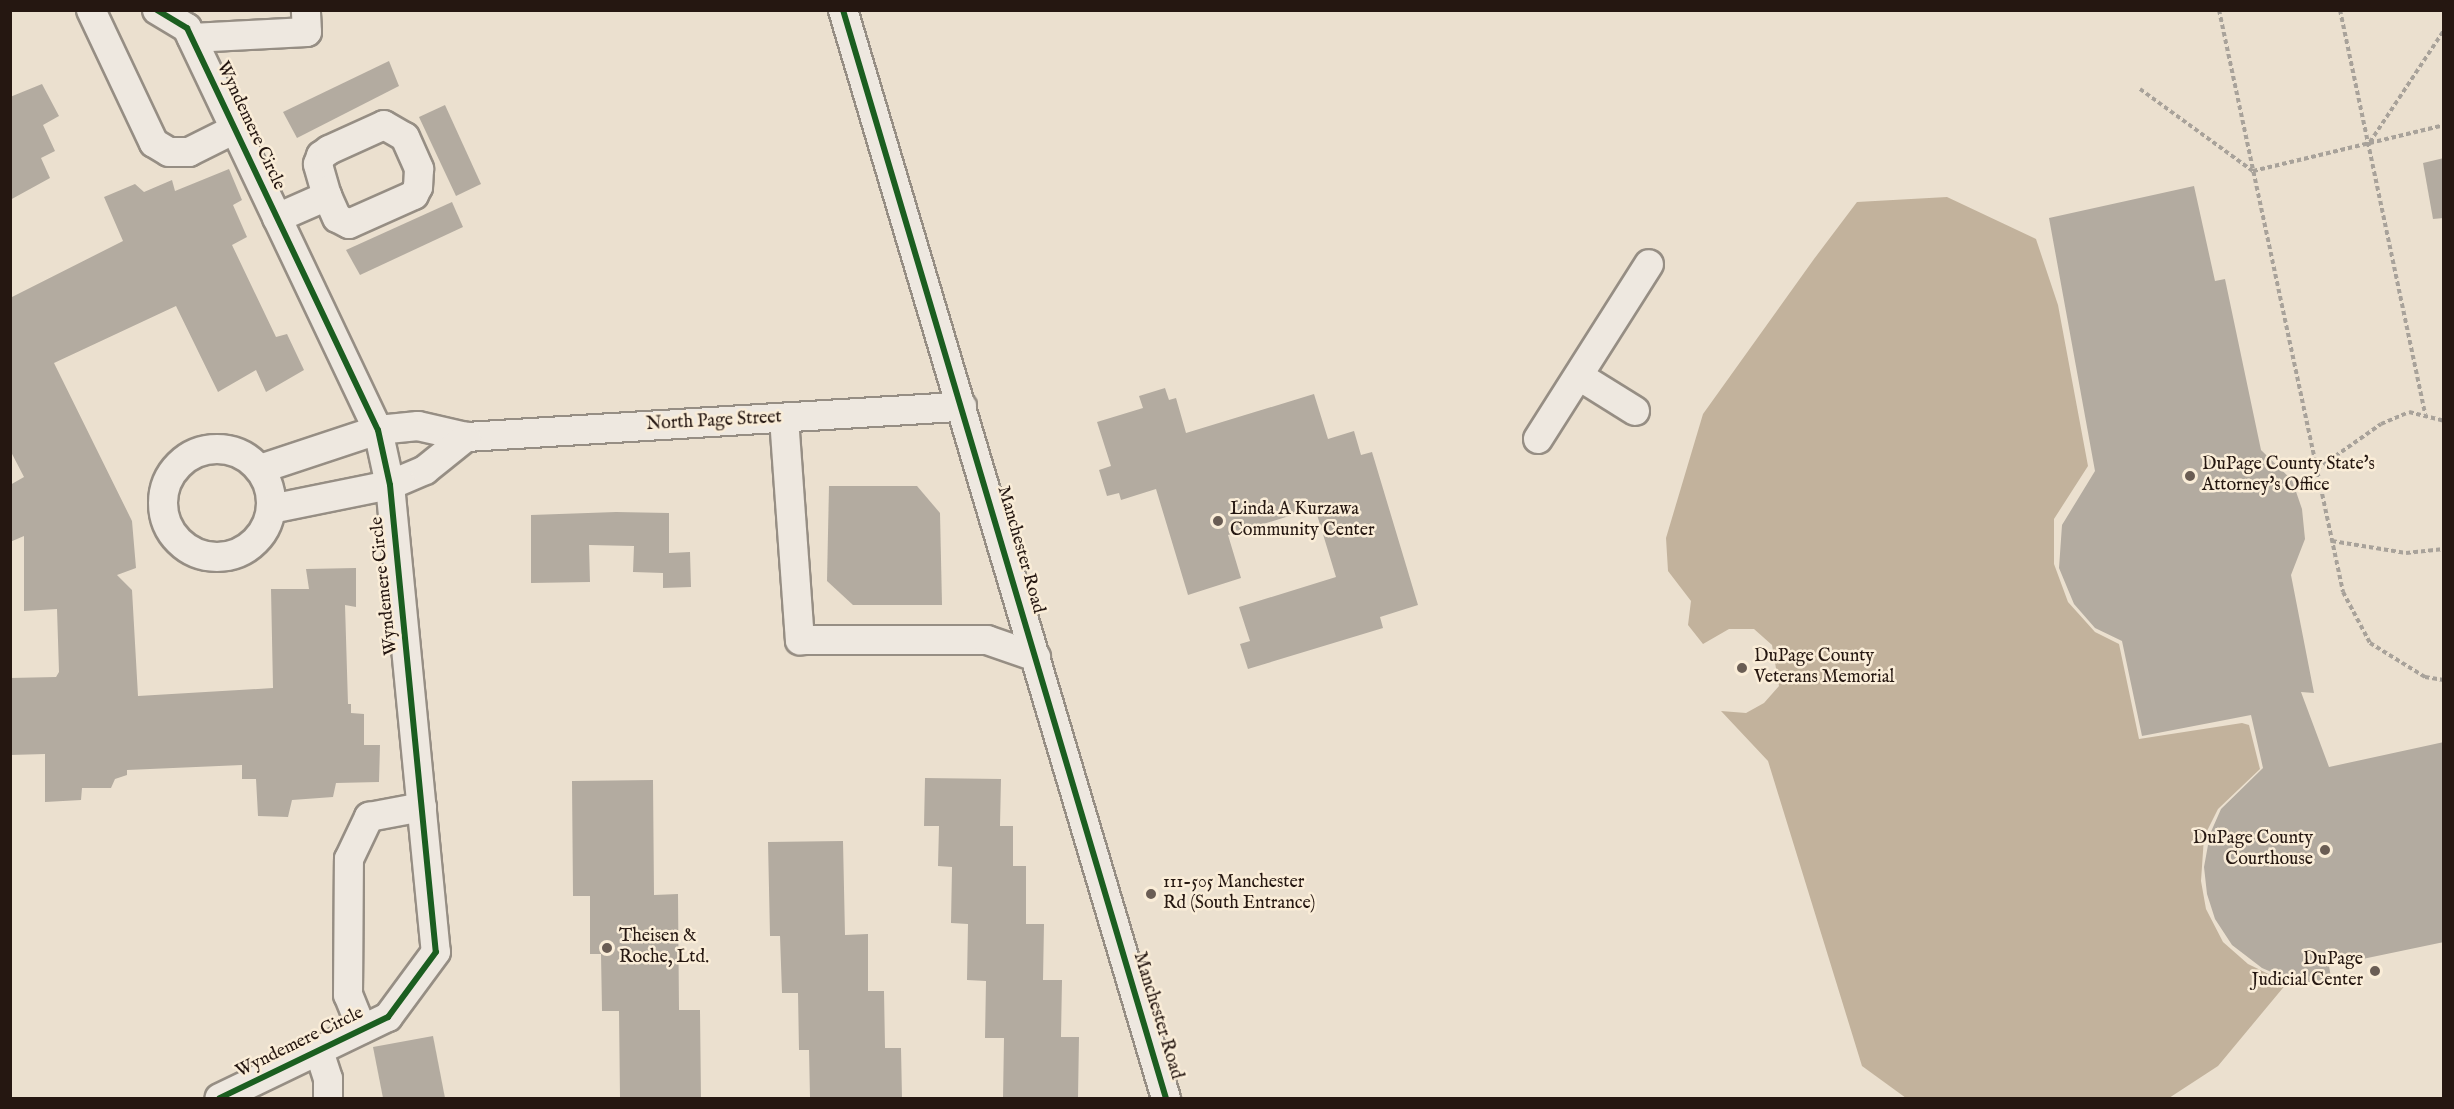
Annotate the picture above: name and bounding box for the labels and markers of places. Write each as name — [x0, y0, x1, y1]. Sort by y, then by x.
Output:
place label: DuPage County State's Attorney's Office — [2202, 455, 2375, 498]
marker: DuPage County State's Attorney's Office — [2183, 469, 2197, 483]
place label: Linda A Kurzawa Community Center — [1230, 500, 1375, 542]
marker: Linda A Kurzawa Community Center — [1211, 514, 1225, 528]
place label: DuPage County Veterans Memorial — [1754, 647, 1894, 690]
marker: DuPage County Veterans Memorial — [1735, 661, 1749, 675]
place label: DuPage County Courthouse — [2193, 829, 2313, 872]
marker: DuPage County Courthouse — [2318, 843, 2332, 857]
place label: 111-505 Manchester Rd (South Entrance) — [1163, 873, 1315, 916]
marker: 111-505 Manchester Rd (South Entrance) — [1144, 887, 1158, 901]
place label: Theisen & Roche, Ltd. — [619, 927, 709, 970]
marker: Theisen & Roche, Ltd. — [600, 941, 614, 955]
place label: DuPage Judicial Center — [2252, 950, 2363, 992]
marker: DuPage Judicial Center — [2368, 964, 2382, 978]

